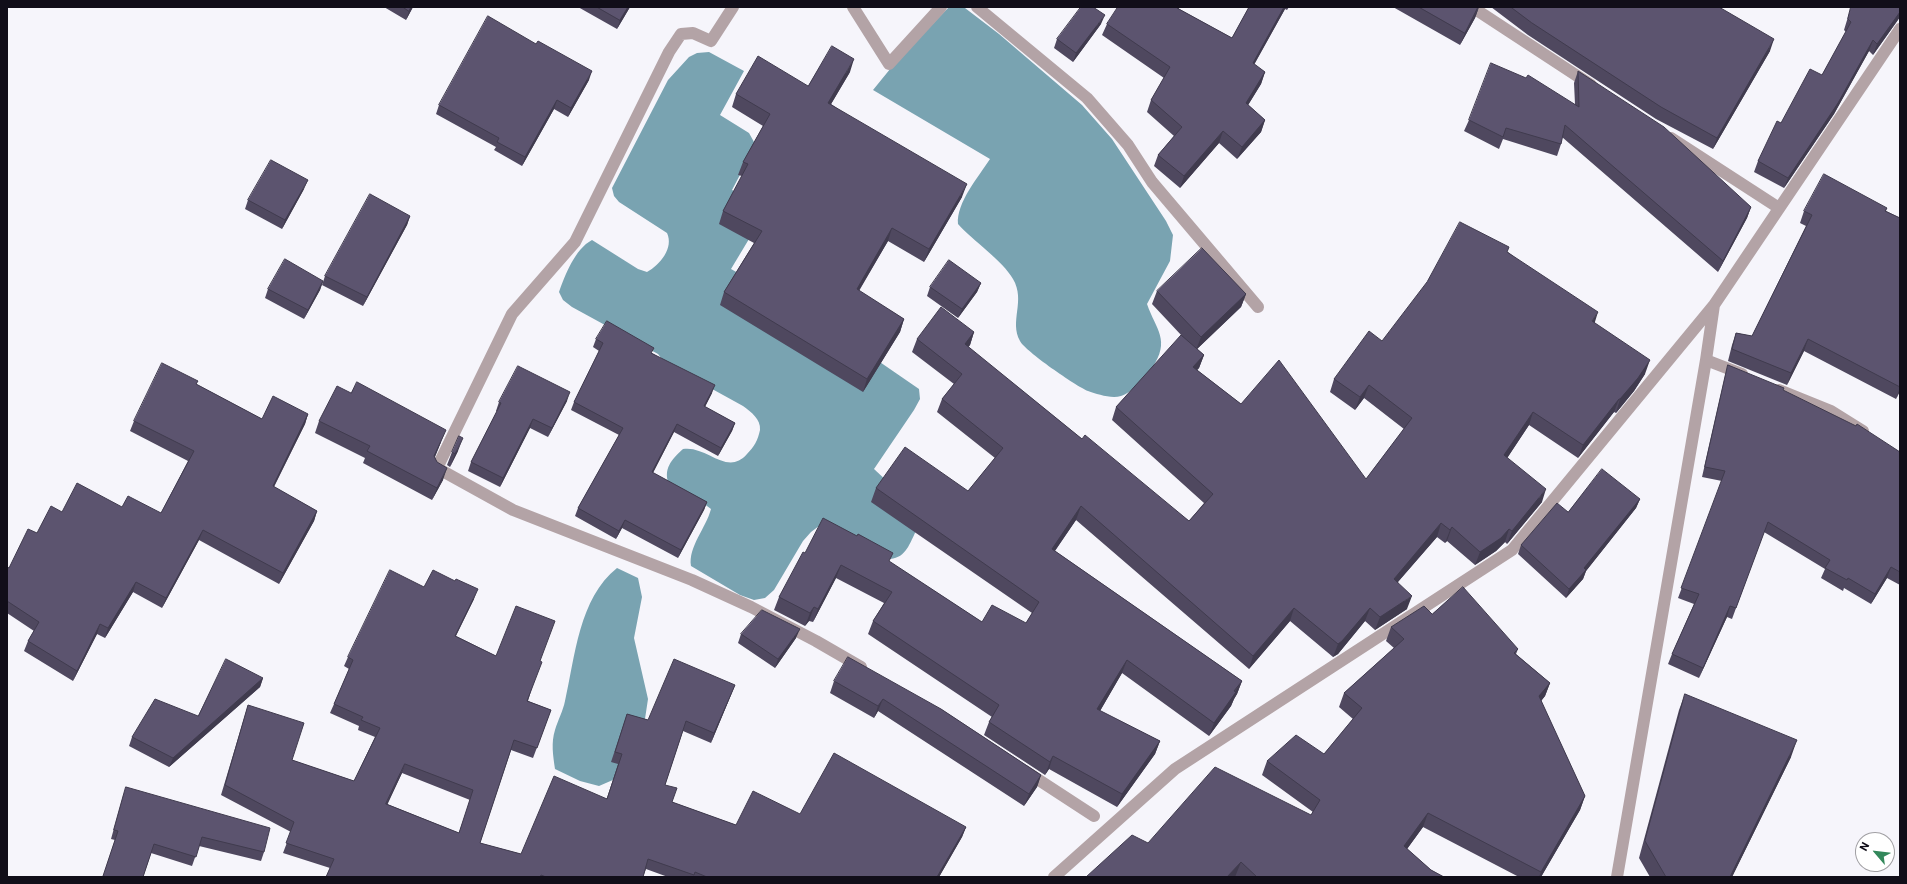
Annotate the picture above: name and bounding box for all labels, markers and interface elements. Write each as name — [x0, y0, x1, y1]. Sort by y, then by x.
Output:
north arrow — [1855, 832, 1895, 872]
text: N — [1857, 840, 1872, 853]

